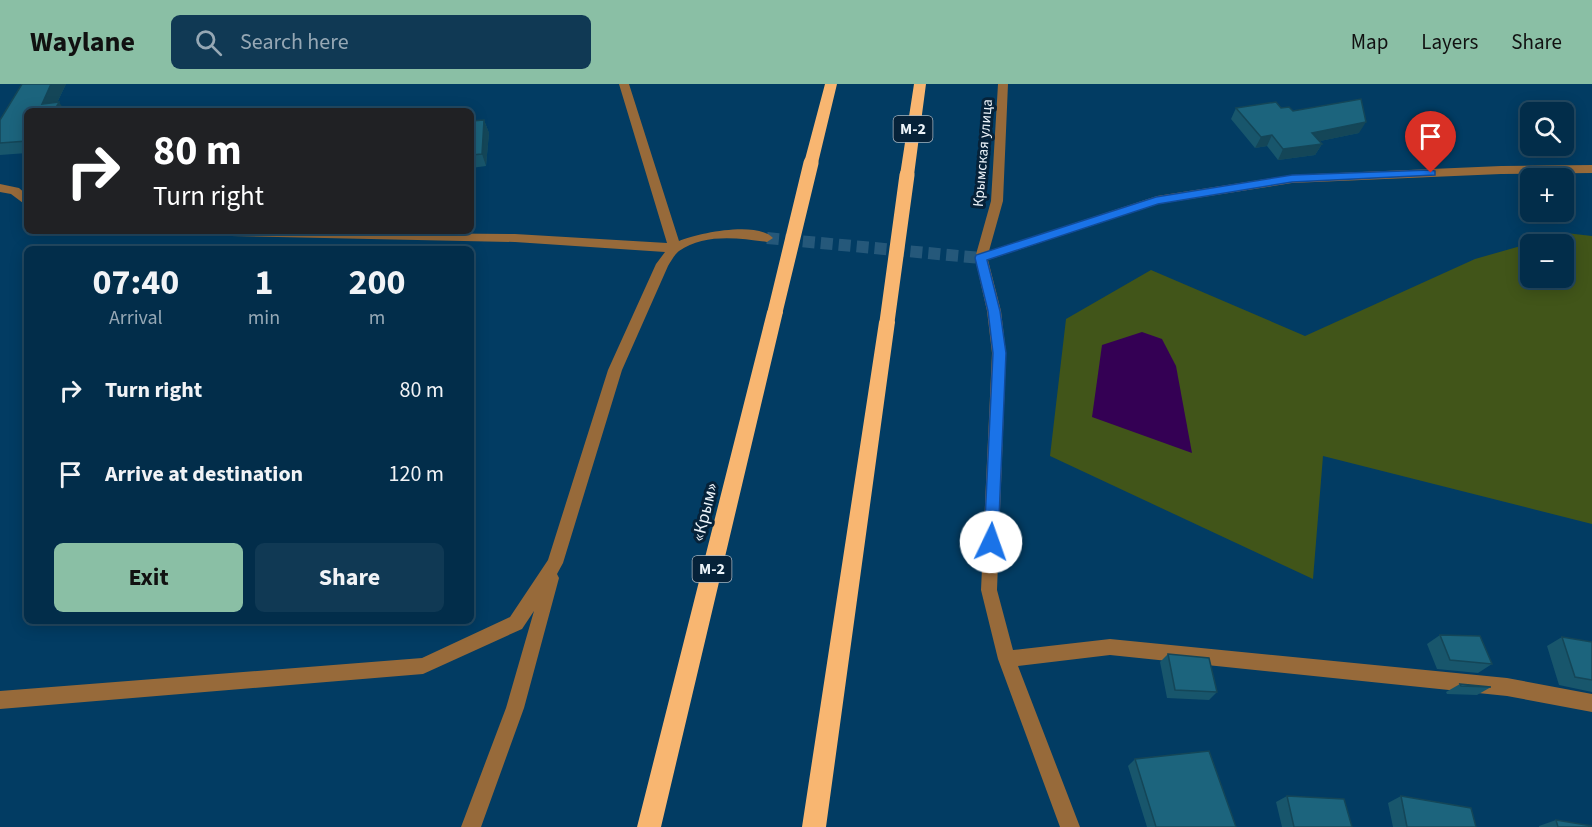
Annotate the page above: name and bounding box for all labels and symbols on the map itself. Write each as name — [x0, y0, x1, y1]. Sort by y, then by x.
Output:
street label: Крымская улица — [968, 98, 998, 208]
pin — [1405, 111, 1456, 173]
road number: М-2 — [894, 116, 932, 142]
street label: «Крым» — [686, 480, 724, 544]
position arrow — [959, 510, 1023, 574]
road number: М-2 — [692, 556, 732, 582]

